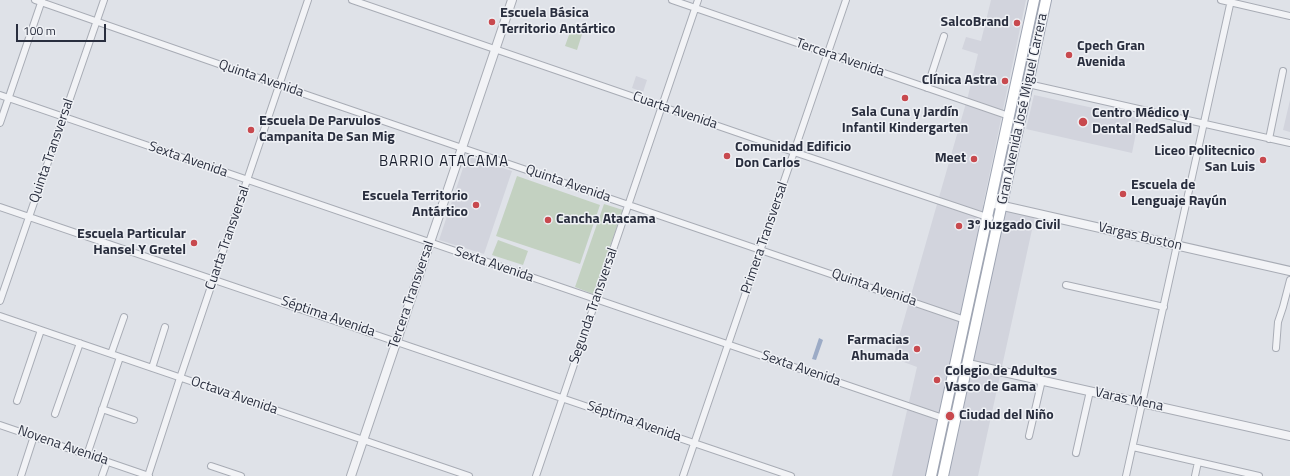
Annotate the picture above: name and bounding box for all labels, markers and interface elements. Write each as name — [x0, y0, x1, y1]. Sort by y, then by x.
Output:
place label: Escuela Básica Territorio Antártico — [500, 6, 615, 38]
street label: Gran Avenida José Miguel Carrera — [995, 12, 1051, 206]
place label: SalcoBrand — [941, 15, 1009, 31]
scale bar — [18, 16, 108, 42]
marker: Escuela Básica Territorio Antártico — [487, 17, 497, 27]
marker: SalcoBrand — [1012, 18, 1022, 28]
text: 100 m — [23, 21, 56, 40]
street label: Tercera Avenida — [793, 35, 887, 81]
place label: Cpech Gran Avenida — [1077, 39, 1145, 72]
marker: Cpech Gran Avenida — [1064, 50, 1074, 60]
street label: Quinta Avenida — [216, 57, 306, 101]
place label: Clínica Astra — [922, 73, 997, 89]
marker: Clínica Astra — [1000, 76, 1010, 86]
street label: Cuarta Avenida — [630, 89, 720, 133]
marker: Sala Cuna y Jardín Infantil Kindergarten — [900, 93, 910, 103]
street label: Quinta Transversal — [26, 97, 78, 205]
place label: Sala Cuna y Jardín Infantil Kindergarten — [842, 105, 968, 138]
place label: Centro Médico y Dental RedSalud — [1092, 106, 1192, 138]
place label: Escuela De Parvulos Campanita De San Mig — [259, 114, 395, 146]
marker: Centro Médico y Dental RedSalud — [1077, 116, 1089, 128]
marker: Escuela De Parvulos Campanita De San Mig — [246, 125, 256, 135]
street label: Sexta Avenida — [146, 139, 230, 181]
place label: Comunidad Edificio Don Carlos — [735, 140, 851, 172]
place label: Liceo Politecnico San Luis — [1154, 144, 1255, 176]
marker: Comunidad Edificio Don Carlos — [722, 151, 732, 161]
place label: Meet — [935, 151, 966, 167]
district label: BARRIO ATACAMA — [379, 153, 509, 171]
marker: Meet — [969, 154, 979, 164]
marker: Liceo Politecnico San Luis — [1258, 155, 1268, 165]
street label: Quinta Avenida — [523, 162, 613, 206]
place label: Escuela de Lenguaje Rayún — [1131, 178, 1227, 210]
street label: Primera Transversal — [738, 180, 792, 296]
street label: Cuarta Transversal — [202, 184, 254, 292]
place label: Escuela Territorio Antártico — [362, 189, 468, 222]
marker: Escuela de Lenguaje Rayún — [1118, 189, 1128, 199]
marker: Escuela Territorio Antártico — [471, 200, 481, 210]
place label: Cancha Atacama — [556, 212, 656, 228]
marker: Cancha Atacama — [543, 215, 553, 225]
place label: 3º Juzgado Civil — [967, 218, 1061, 234]
street label: Vargas Buston — [1096, 219, 1184, 255]
marker: 3º Juzgado Civil — [954, 221, 964, 231]
place label: Escuela Particular Hansel Y Gretel — [77, 227, 186, 260]
marker: Escuela Particular Hansel Y Gretel — [189, 238, 199, 248]
street label: Tercera Transversal — [386, 239, 438, 351]
street label: Sexta Avenida — [452, 244, 536, 286]
street label: Segunda Transversal — [566, 246, 622, 366]
street label: Quinta Avenida — [829, 266, 919, 310]
street label: Séptima Avenida — [279, 293, 377, 341]
place label: Farmacias Ahumada — [847, 333, 909, 366]
marker: Farmacias Ahumada — [912, 344, 922, 354]
street label: Sexta Avenida — [759, 348, 843, 390]
place label: Colegio de Adultos Vasco de Gama — [945, 364, 1057, 396]
street label: Octava Avenida — [188, 373, 280, 419]
marker: Colegio de Adultos Vasco de Gama — [932, 375, 942, 385]
street label: Varas Mena — [1093, 385, 1165, 415]
street label: Séptima Avenida — [585, 398, 683, 446]
place label: Ciudad del Niño — [959, 408, 1054, 424]
marker: Ciudad del Niño — [944, 410, 956, 422]
street label: Novena Avenida — [15, 423, 111, 469]

